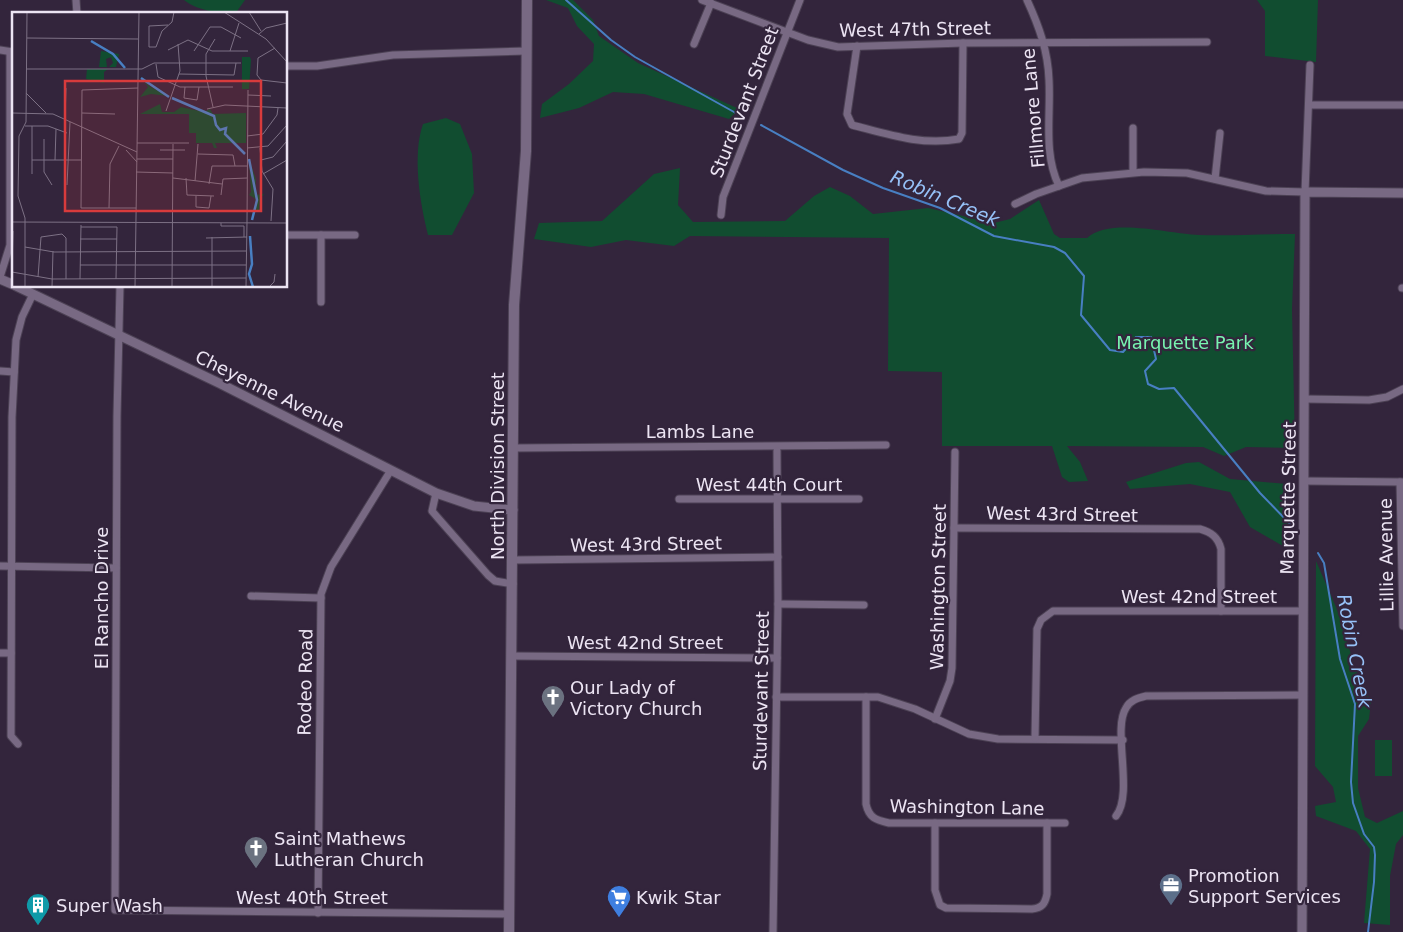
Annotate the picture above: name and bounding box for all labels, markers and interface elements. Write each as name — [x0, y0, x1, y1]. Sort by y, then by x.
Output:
inset map — [12, 12, 288, 288]
street label: West 47th Street — [839, 17, 991, 41]
street label: Sturdevant Street — [706, 24, 782, 180]
street label: Fillmore Lane — [1017, 47, 1049, 169]
water label: Robin Creek — [887, 165, 1003, 231]
park label: Marquette Park — [1116, 332, 1254, 353]
street label: Cheyenne Avenue — [192, 346, 348, 436]
street label: North Division Street — [487, 372, 508, 560]
street label: Lambs Lane — [646, 421, 754, 442]
street label: Marquette Street — [1276, 421, 1300, 575]
street label: West 44th Court — [696, 474, 842, 495]
street label: Lillie Avenue — [1375, 498, 1397, 612]
street label: West 43rd Street — [986, 502, 1138, 526]
street label: Washington Street — [926, 504, 950, 670]
street label: El Rancho Drive — [91, 527, 112, 669]
street label: West 43rd Street — [570, 532, 722, 556]
street label: West 42nd Street — [1121, 586, 1277, 607]
water label: Robin Creek — [1333, 592, 1377, 711]
street label: Sturdevant Street — [749, 611, 773, 771]
street label: Rodeo Road — [294, 628, 316, 736]
street label: West 42nd Street — [567, 632, 723, 653]
place label: Our Lady of Victory Church — [570, 677, 702, 719]
church icon: Our Lady of Victory Church — [540, 684, 566, 718]
street label: Washington Lane — [889, 795, 1045, 819]
place label: Saint Mathews Lutheran Church — [274, 828, 424, 870]
church icon: Saint Mathews Lutheran Church — [243, 835, 269, 869]
place label: Promotion Support Services — [1188, 865, 1341, 907]
office icon: Promotion Support Services — [1158, 872, 1184, 906]
supermarket icon: Kwik Star — [606, 884, 632, 918]
street label: West 40th Street — [236, 887, 388, 908]
place label: Kwik Star — [636, 887, 721, 908]
building icon: Super Wash — [25, 892, 51, 926]
place label: Super Wash — [56, 895, 163, 916]

